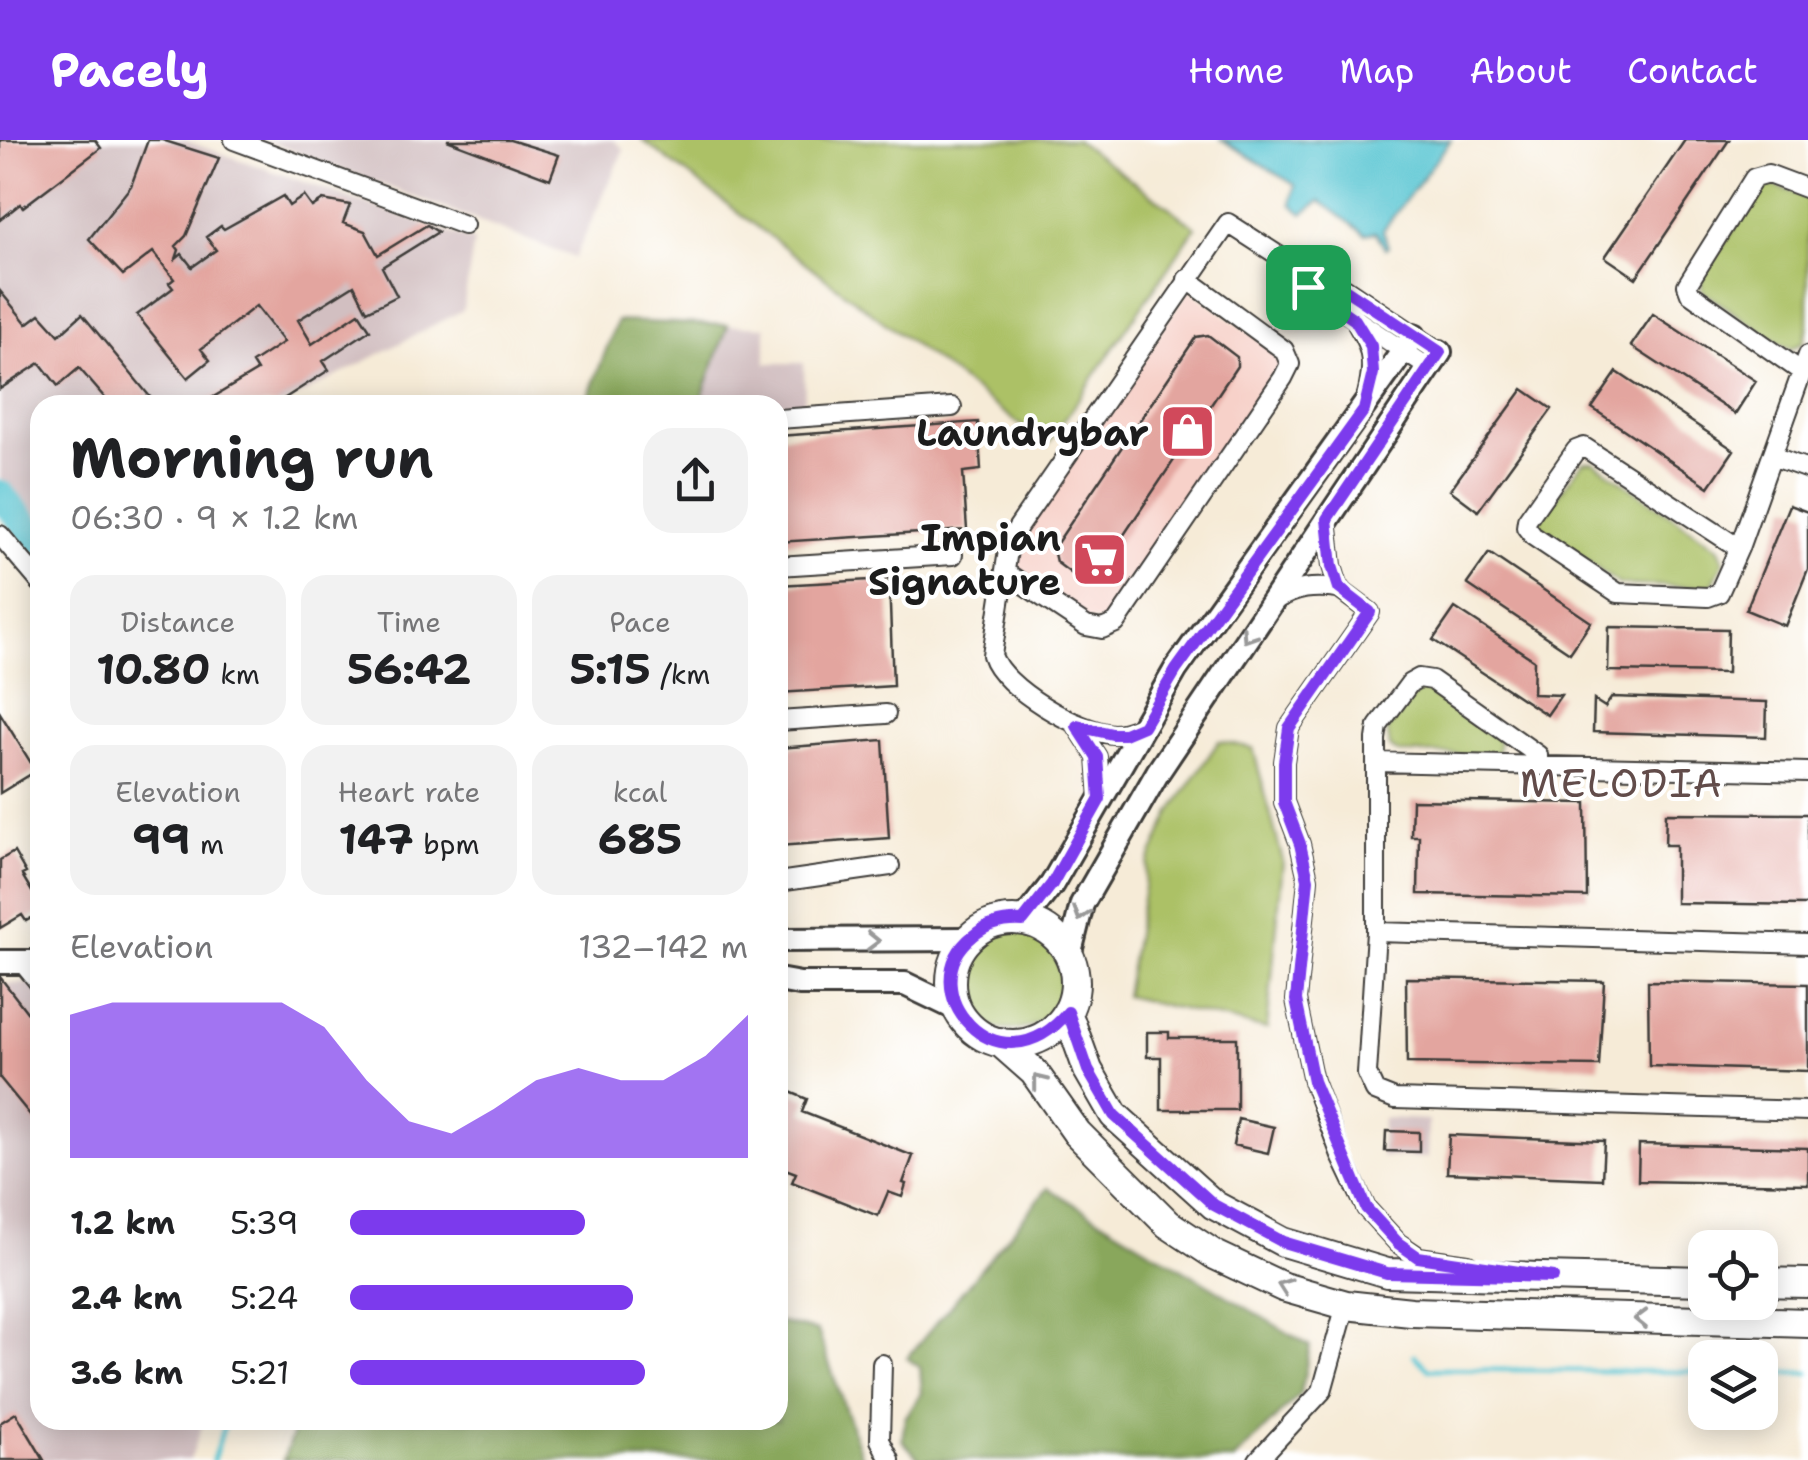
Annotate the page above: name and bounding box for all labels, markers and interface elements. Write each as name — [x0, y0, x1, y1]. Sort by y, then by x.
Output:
text: Pacely — [50, 38, 209, 102]
text: Home — [1188, 47, 1284, 94]
text: Map — [1339, 47, 1414, 94]
text: About — [1469, 47, 1572, 94]
text: Contact — [1627, 47, 1758, 94]
pin — [1266, 245, 1351, 330]
icon: arrive — [1281, 260, 1336, 315]
shop icon: Laundrybar — [1158, 402, 1218, 462]
place label: Laundrybar — [916, 407, 1149, 458]
text: Morning run — [70, 421, 434, 495]
button: share — [643, 428, 748, 533]
text: 06:30 · 9 × 1.2 km — [70, 496, 358, 539]
place label: Impian Signature — [868, 512, 1061, 607]
supermarket icon: Impian Signature — [1070, 529, 1130, 589]
text: Distance — [121, 603, 235, 641]
text: Time — [377, 603, 441, 641]
text: Pace — [609, 603, 671, 641]
one-way arrow — [1241, 625, 1260, 643]
text: 10.80 — [96, 641, 211, 697]
text: 56:42 — [347, 641, 471, 697]
text: 5:15 — [570, 641, 651, 697]
text: km — [211, 655, 260, 693]
text: /km — [651, 655, 710, 693]
district label: MELODIA — [1520, 756, 1724, 810]
text: Elevation — [115, 773, 241, 811]
text: Heart rate — [338, 773, 480, 811]
text: kcal — [613, 773, 667, 811]
text: 99 — [132, 811, 190, 867]
text: 147 — [338, 811, 414, 867]
text: 685 — [598, 811, 682, 867]
text: m — [190, 825, 224, 863]
text: bpm — [414, 825, 480, 863]
one-way arrow — [1072, 904, 1092, 921]
text: Elevation — [70, 925, 213, 968]
text: 132–142 m — [578, 925, 748, 968]
one-way arrow — [865, 931, 881, 952]
one-way arrow — [1034, 1074, 1051, 1092]
text: 1.2 km — [70, 1201, 175, 1244]
text: 5:39 — [230, 1201, 299, 1244]
map controls — [1688, 1230, 1778, 1430]
button: locate — [1688, 1230, 1778, 1320]
text: 2.4 km — [70, 1276, 182, 1319]
text: 5:24 — [230, 1276, 298, 1319]
one-way arrow — [1276, 1278, 1294, 1298]
one-way arrow — [1632, 1308, 1648, 1330]
button: layers — [1688, 1340, 1778, 1430]
text: 3.6 km — [70, 1351, 183, 1394]
text: 5:21 — [230, 1351, 290, 1394]

